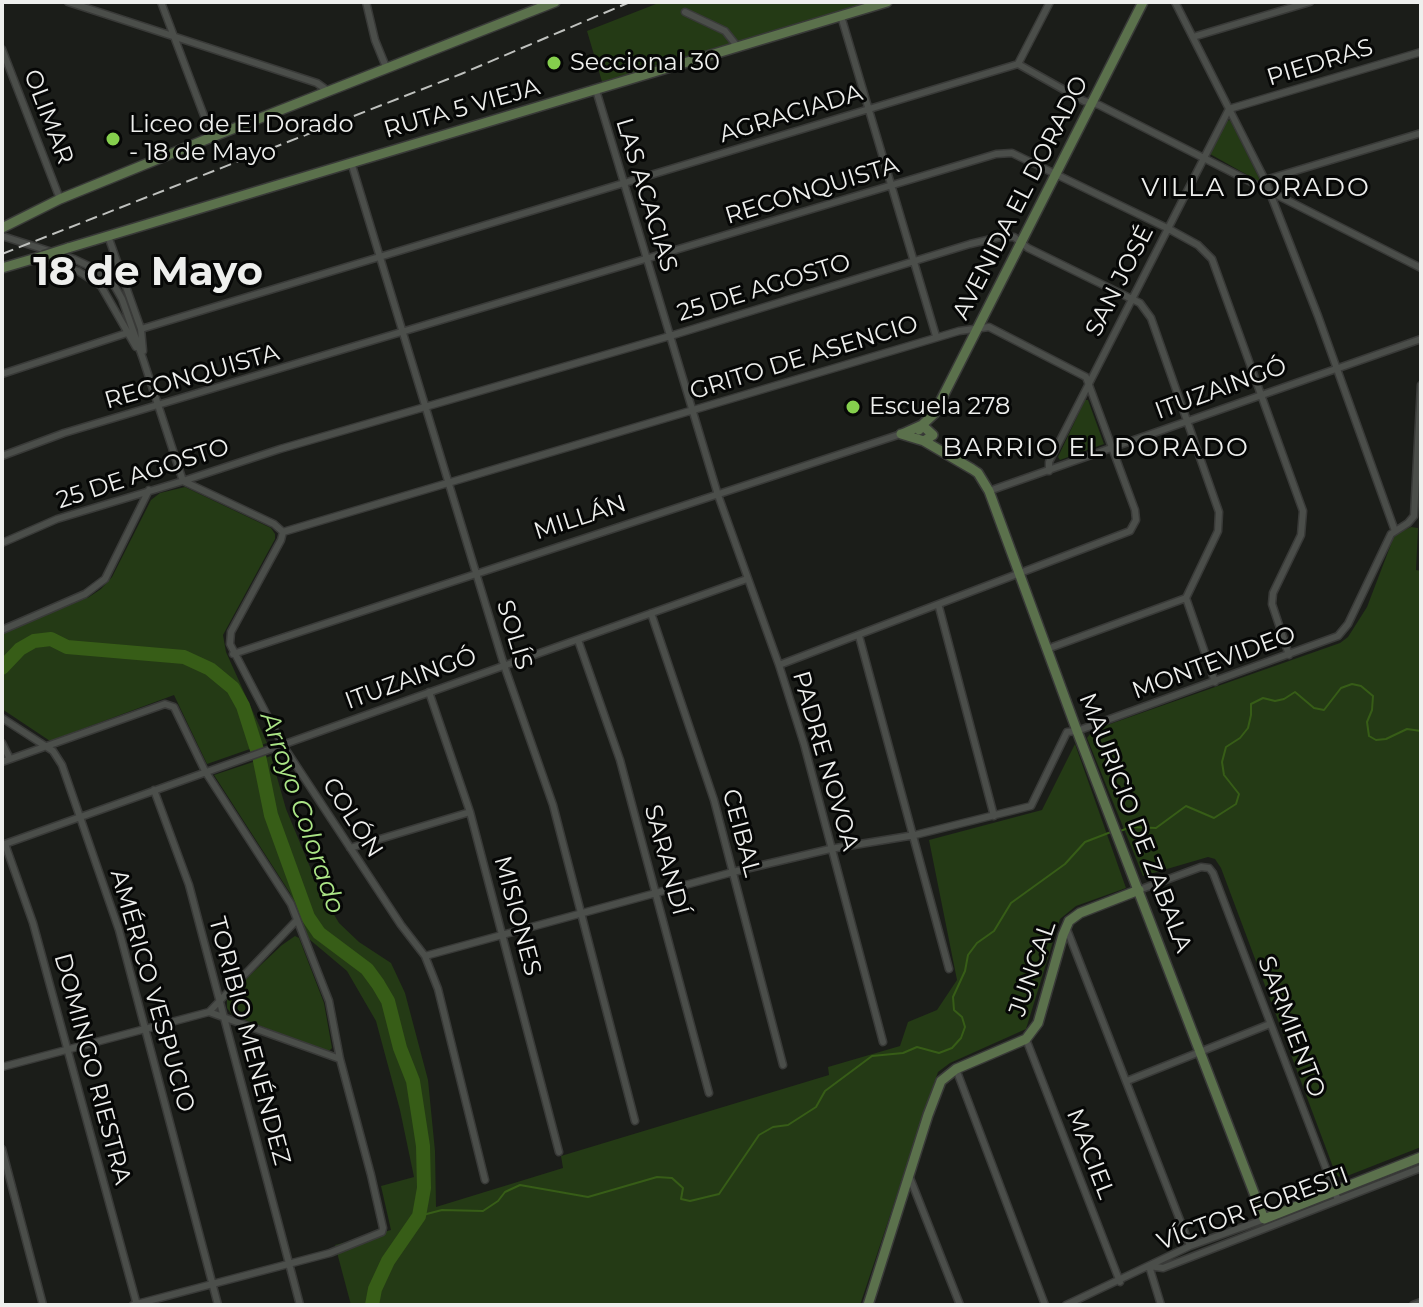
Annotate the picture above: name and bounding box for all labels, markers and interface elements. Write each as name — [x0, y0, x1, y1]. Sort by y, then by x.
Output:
street label: PIEDRAS — [1263, 33, 1377, 93]
place label: Seccional 30 — [570, 49, 720, 77]
marker: Seccional 30 — [545, 54, 563, 72]
street label: OLIMAR — [17, 66, 79, 168]
street label: AVENIDA EL DORADO — [947, 71, 1095, 325]
street label: RUTA 5 VIEJA — [381, 73, 543, 145]
street label: AGRACIADA — [716, 79, 866, 149]
place label: Liceo de El Dorado - 18 de Mayo — [129, 111, 354, 167]
street label: LAS ACACIAS — [609, 115, 683, 275]
marker: Liceo de El Dorado - 18 de Mayo — [104, 130, 122, 148]
street label: RECONQUISTA — [722, 151, 902, 231]
district label: VILLA DORADO — [1141, 172, 1371, 204]
street label: SAN JOSÉ — [1080, 221, 1160, 341]
street label: 25 DE AGOSTO — [674, 248, 854, 328]
district label: 18 de Mayo — [33, 249, 263, 297]
street label: GRITO DE ASENCIO — [686, 310, 922, 406]
street label: RECONQUISTA — [101, 338, 283, 416]
street label: ITUZAINGÓ — [1151, 352, 1291, 426]
place label: Escuela 278 — [869, 393, 1010, 421]
marker: Escuela 278 — [844, 398, 862, 416]
district label: BARRIO EL DORADO — [942, 432, 1250, 464]
street label: 25 DE AGOSTO — [53, 433, 233, 515]
street label: MILLÁN — [530, 490, 630, 546]
street label: SOLÍS — [490, 597, 538, 673]
street label: MONTEVIDEO — [1128, 620, 1300, 706]
street label: ITUZAINGÓ — [341, 642, 481, 716]
street label: PADRE NOVOA — [786, 668, 864, 854]
street label: MAURICIO DE ZABALA — [1072, 689, 1198, 957]
water label: Arroyo Colorado — [253, 708, 351, 918]
street label: COLÓN — [315, 773, 389, 863]
street label: CEIBAL — [715, 786, 767, 880]
street label: SARANDÍ — [637, 802, 695, 918]
street label: MISIONES — [487, 853, 547, 979]
street label: AMÉRICO VESPUCIO — [104, 866, 200, 1116]
street label: TORIBIO MENÉNDEZ — [202, 914, 296, 1168]
street label: JUNCAL — [1003, 918, 1063, 1020]
street label: DOMINGO RIESTRA — [47, 950, 137, 1188]
street label: SARMIENTO — [1251, 952, 1331, 1102]
street label: MACIEL — [1060, 1105, 1120, 1203]
street label: VÍCTOR FORESTI — [1153, 1161, 1353, 1257]

